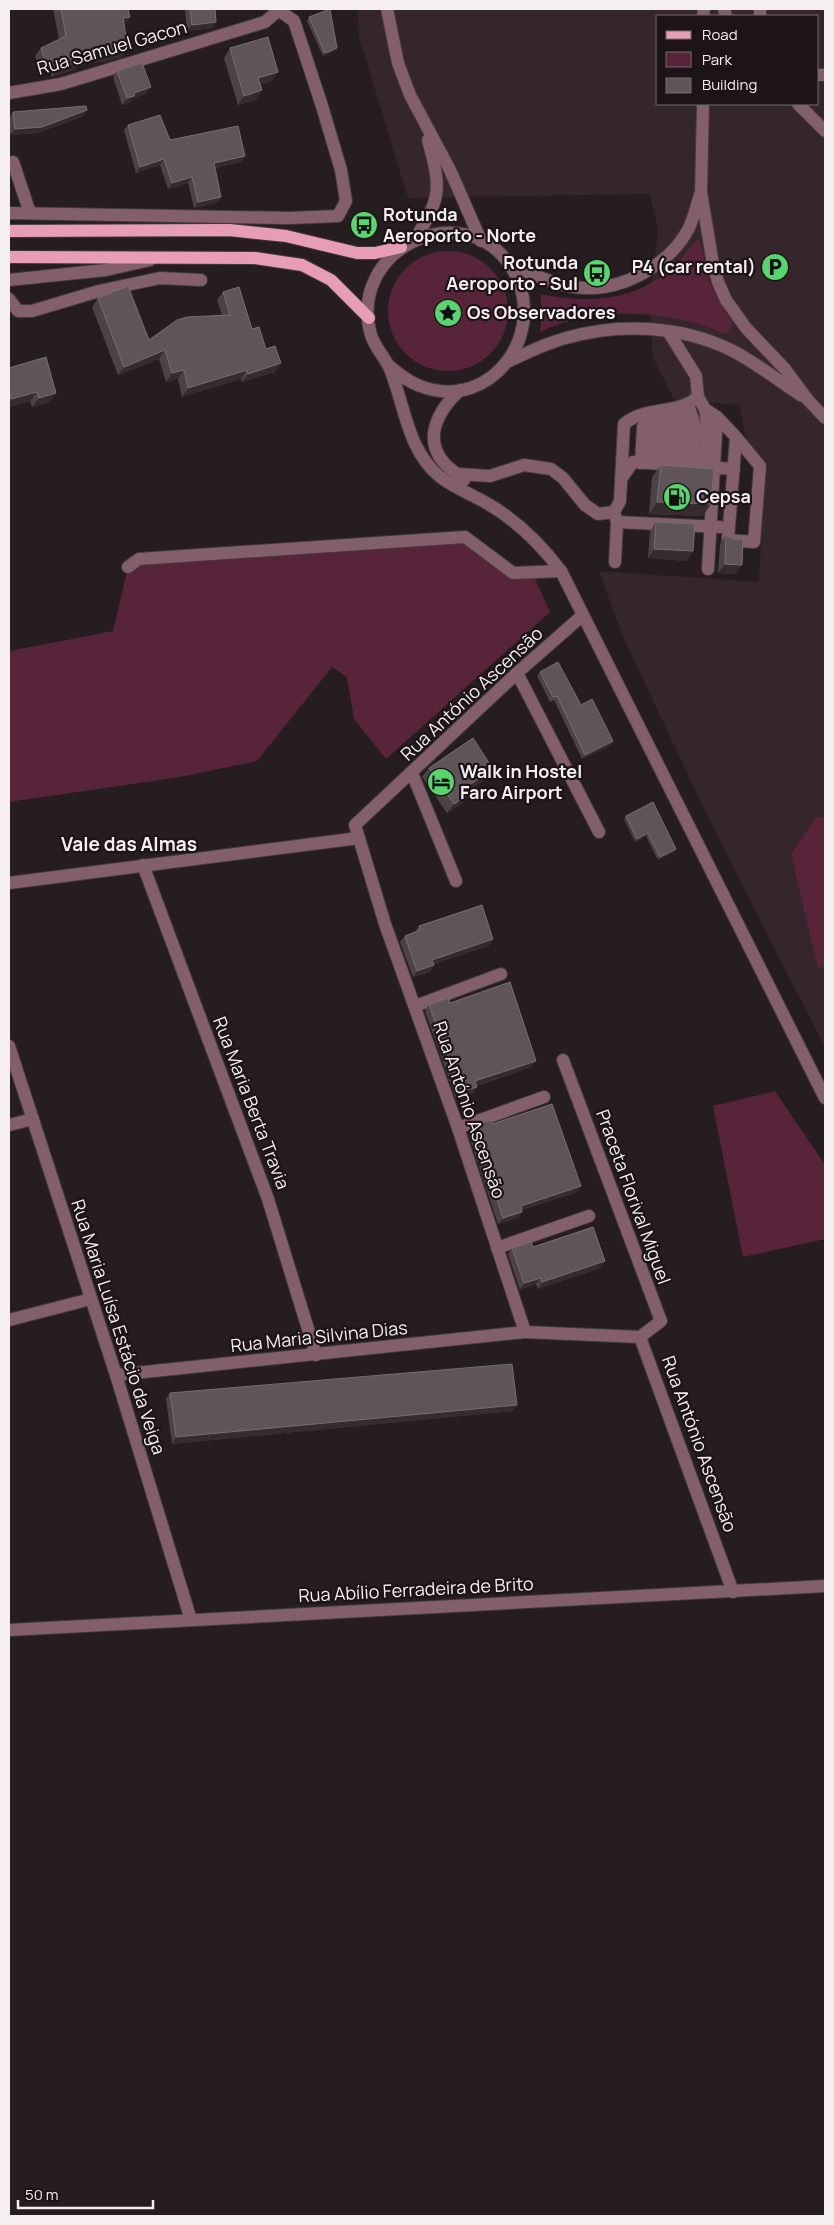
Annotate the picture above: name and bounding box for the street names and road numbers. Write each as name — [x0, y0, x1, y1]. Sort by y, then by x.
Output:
street label: Rua Samuel Gacon — [34, 14, 189, 80]
street label: Rua António Ascensão — [395, 621, 548, 765]
street label: Rua Maria Berta Travia — [208, 1013, 296, 1192]
street label: Rua António Ascensão — [428, 1018, 512, 1201]
street label: Praceta Florival Miguel — [591, 1106, 677, 1287]
street label: Rua Maria Luísa Estácio da Veiga — [66, 1196, 172, 1457]
street label: Rua Maria Silvina Dias — [229, 1315, 409, 1357]
street label: Rua António Ascensão — [657, 1352, 743, 1535]
street label: Rua Abílio Ferradeira de Brito — [298, 1571, 534, 1607]

